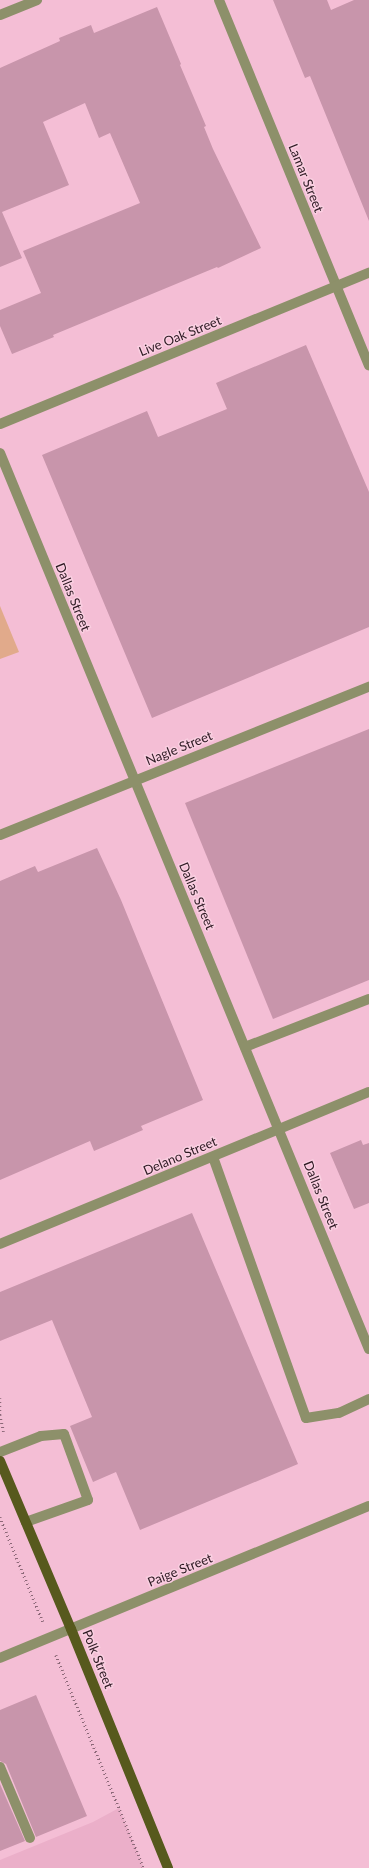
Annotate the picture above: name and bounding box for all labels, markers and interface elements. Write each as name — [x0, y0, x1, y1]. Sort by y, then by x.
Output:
street label: Lamar Street — [285, 141, 327, 215]
street label: Live Oak Street — [137, 312, 223, 360]
street label: Dallas Street — [52, 561, 94, 633]
street label: Nagle Street — [143, 728, 215, 768]
street label: Dallas Street — [176, 860, 218, 932]
street label: Delano Street — [141, 1134, 219, 1178]
street label: Dallas Street — [300, 1159, 342, 1231]
street label: Paige Street — [145, 1550, 215, 1590]
street label: Polk Street — [79, 1627, 117, 1691]

